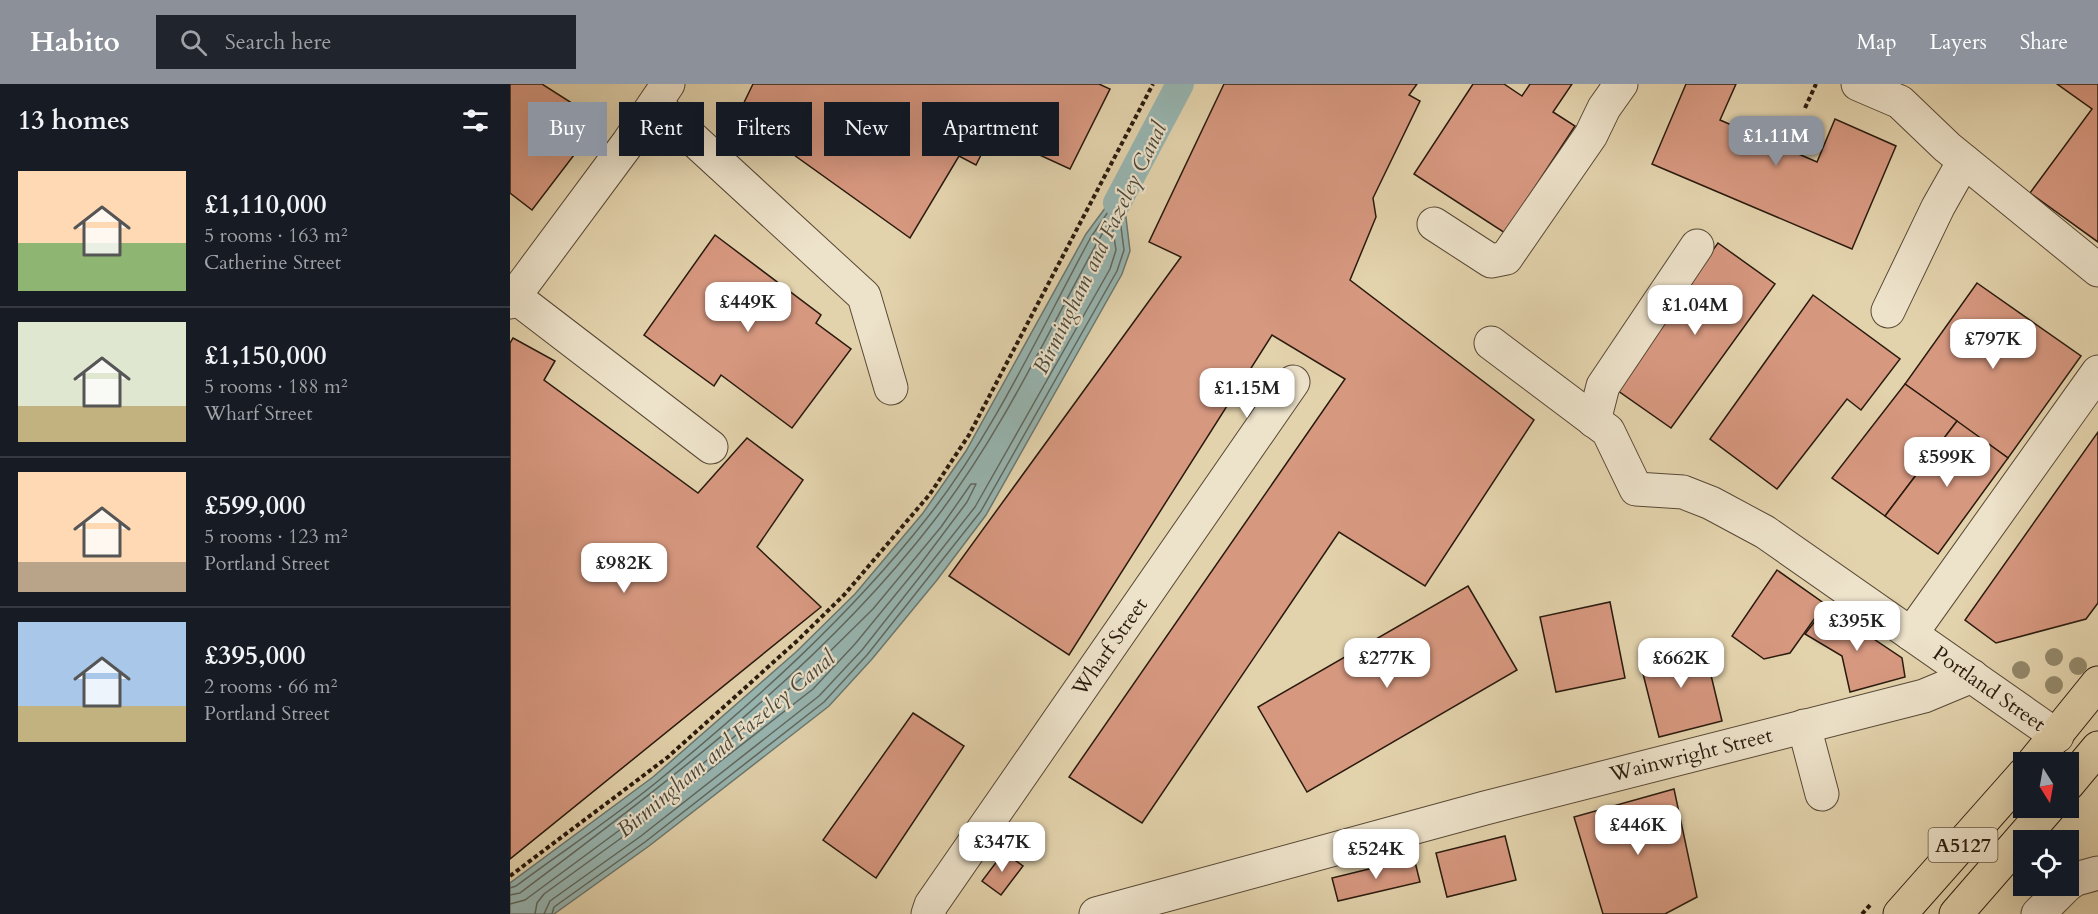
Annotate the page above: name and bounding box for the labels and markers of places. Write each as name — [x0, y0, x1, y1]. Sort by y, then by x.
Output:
pin: £1.11M — [1727, 116, 1825, 167]
pin: £449K — [706, 282, 790, 333]
pin: £1.04M — [1646, 285, 1744, 336]
pin: £797K — [1951, 319, 2035, 370]
pin: £1.15M — [1198, 368, 1296, 419]
pin: £599K — [1905, 437, 1989, 488]
pin: £982K — [582, 543, 666, 594]
pin: £395K — [1815, 601, 1899, 652]
pin: £277K — [1345, 638, 1429, 689]
pin: £662K — [1639, 638, 1723, 689]
pin: £446K — [1596, 805, 1680, 856]
pin: £347K — [960, 822, 1044, 873]
pin: £524K — [1334, 829, 1418, 880]

